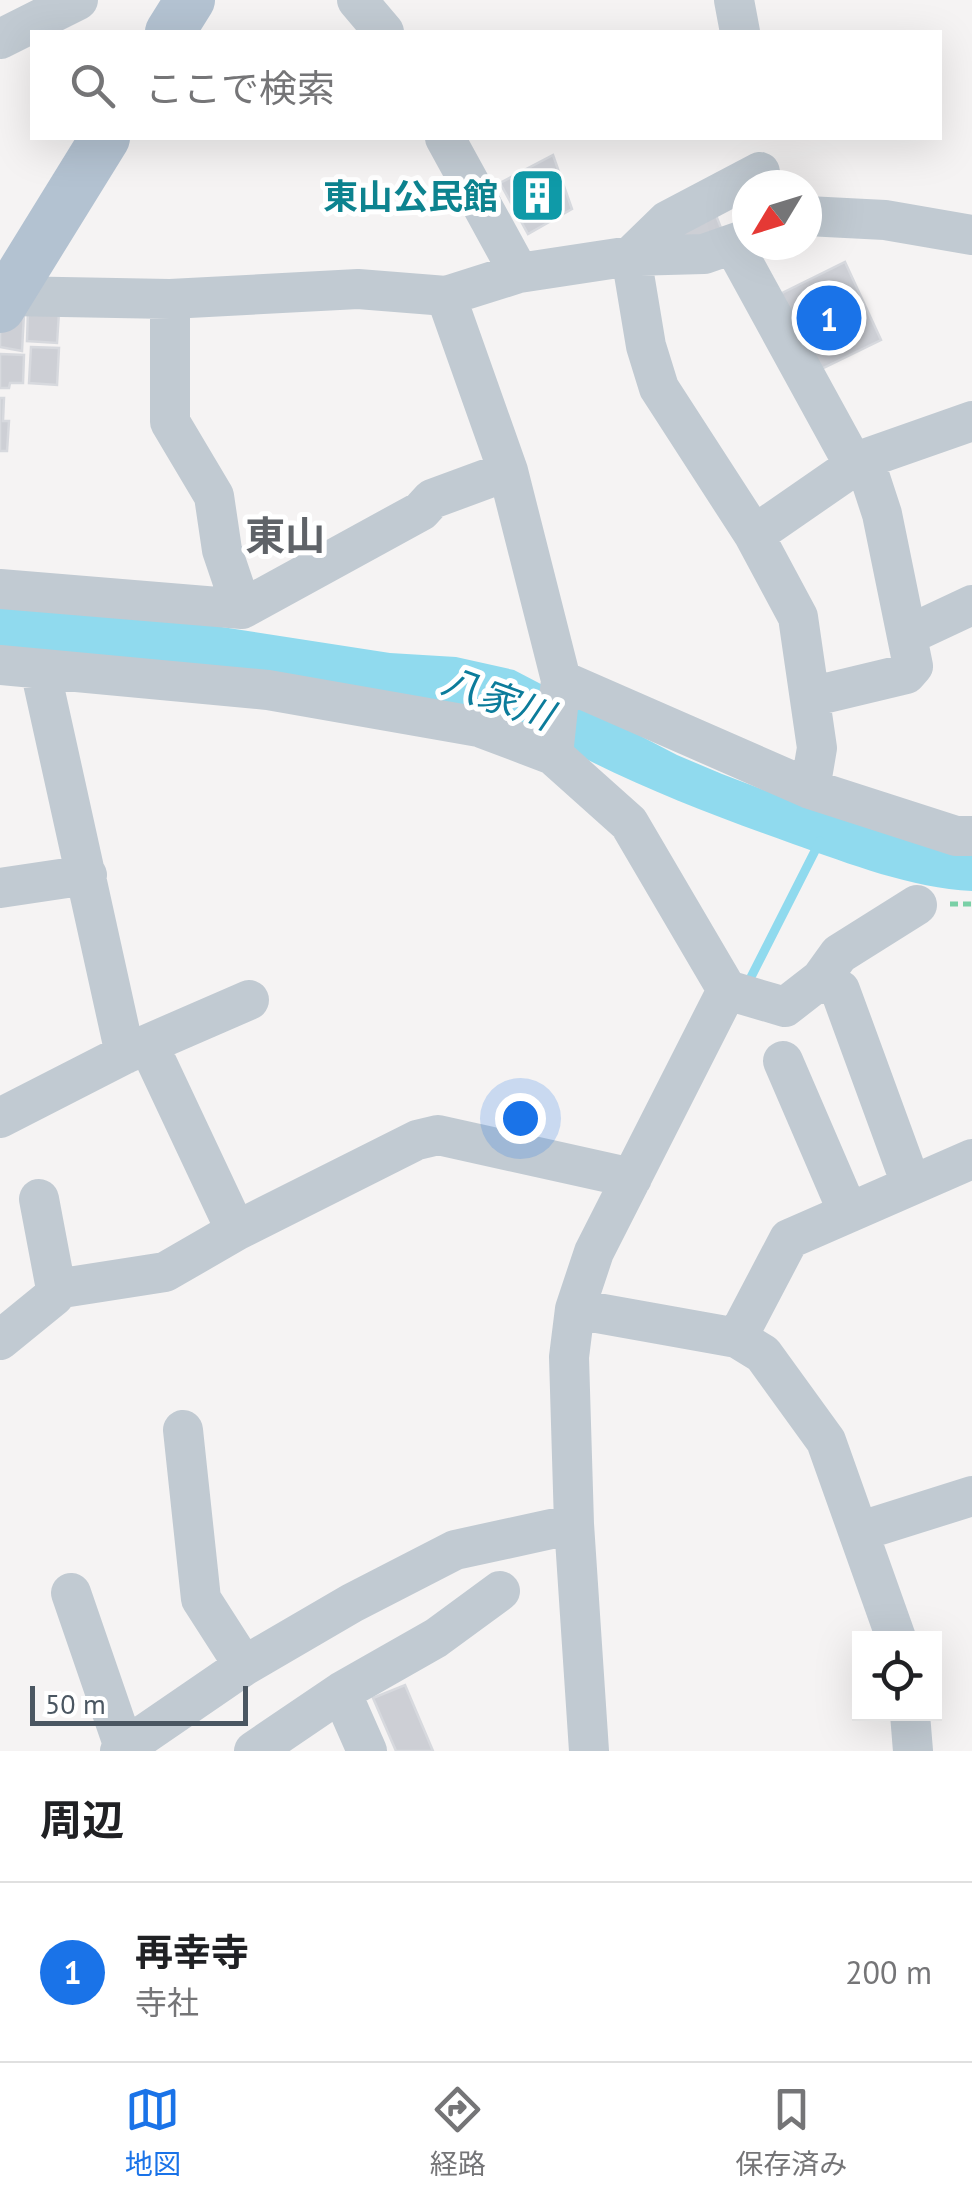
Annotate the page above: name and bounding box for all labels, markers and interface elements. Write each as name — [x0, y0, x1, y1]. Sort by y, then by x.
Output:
search box — [30, 30, 942, 140]
icon: search — [65, 58, 120, 113]
text: ここで検索 — [145, 63, 335, 112]
building icon: 東山公民館 — [507, 166, 567, 226]
north arrow — [732, 170, 822, 260]
place label: 東山公民館 — [323, 173, 498, 219]
pin: 1 — [796, 280, 862, 356]
district label: 東山 — [245, 509, 325, 561]
water label: 八家川 — [436, 654, 564, 741]
your location — [495, 1093, 546, 1144]
map controls — [852, 1631, 942, 1721]
button: locate — [852, 1631, 942, 1721]
scale bar — [30, 1681, 248, 1726]
text: 50 m — [45, 1685, 106, 1722]
text: 周辺 — [40, 1792, 124, 1847]
text: 再幸寺 — [135, 1927, 249, 1976]
text: 1 — [63, 1951, 82, 1993]
text: 200 m — [845, 1951, 932, 1993]
text: 寺社 — [135, 1981, 199, 2023]
tab: 地図 — [125, 2082, 181, 2182]
tab: 経路 — [430, 2082, 486, 2182]
tab: 保存済み — [735, 2082, 847, 2182]

